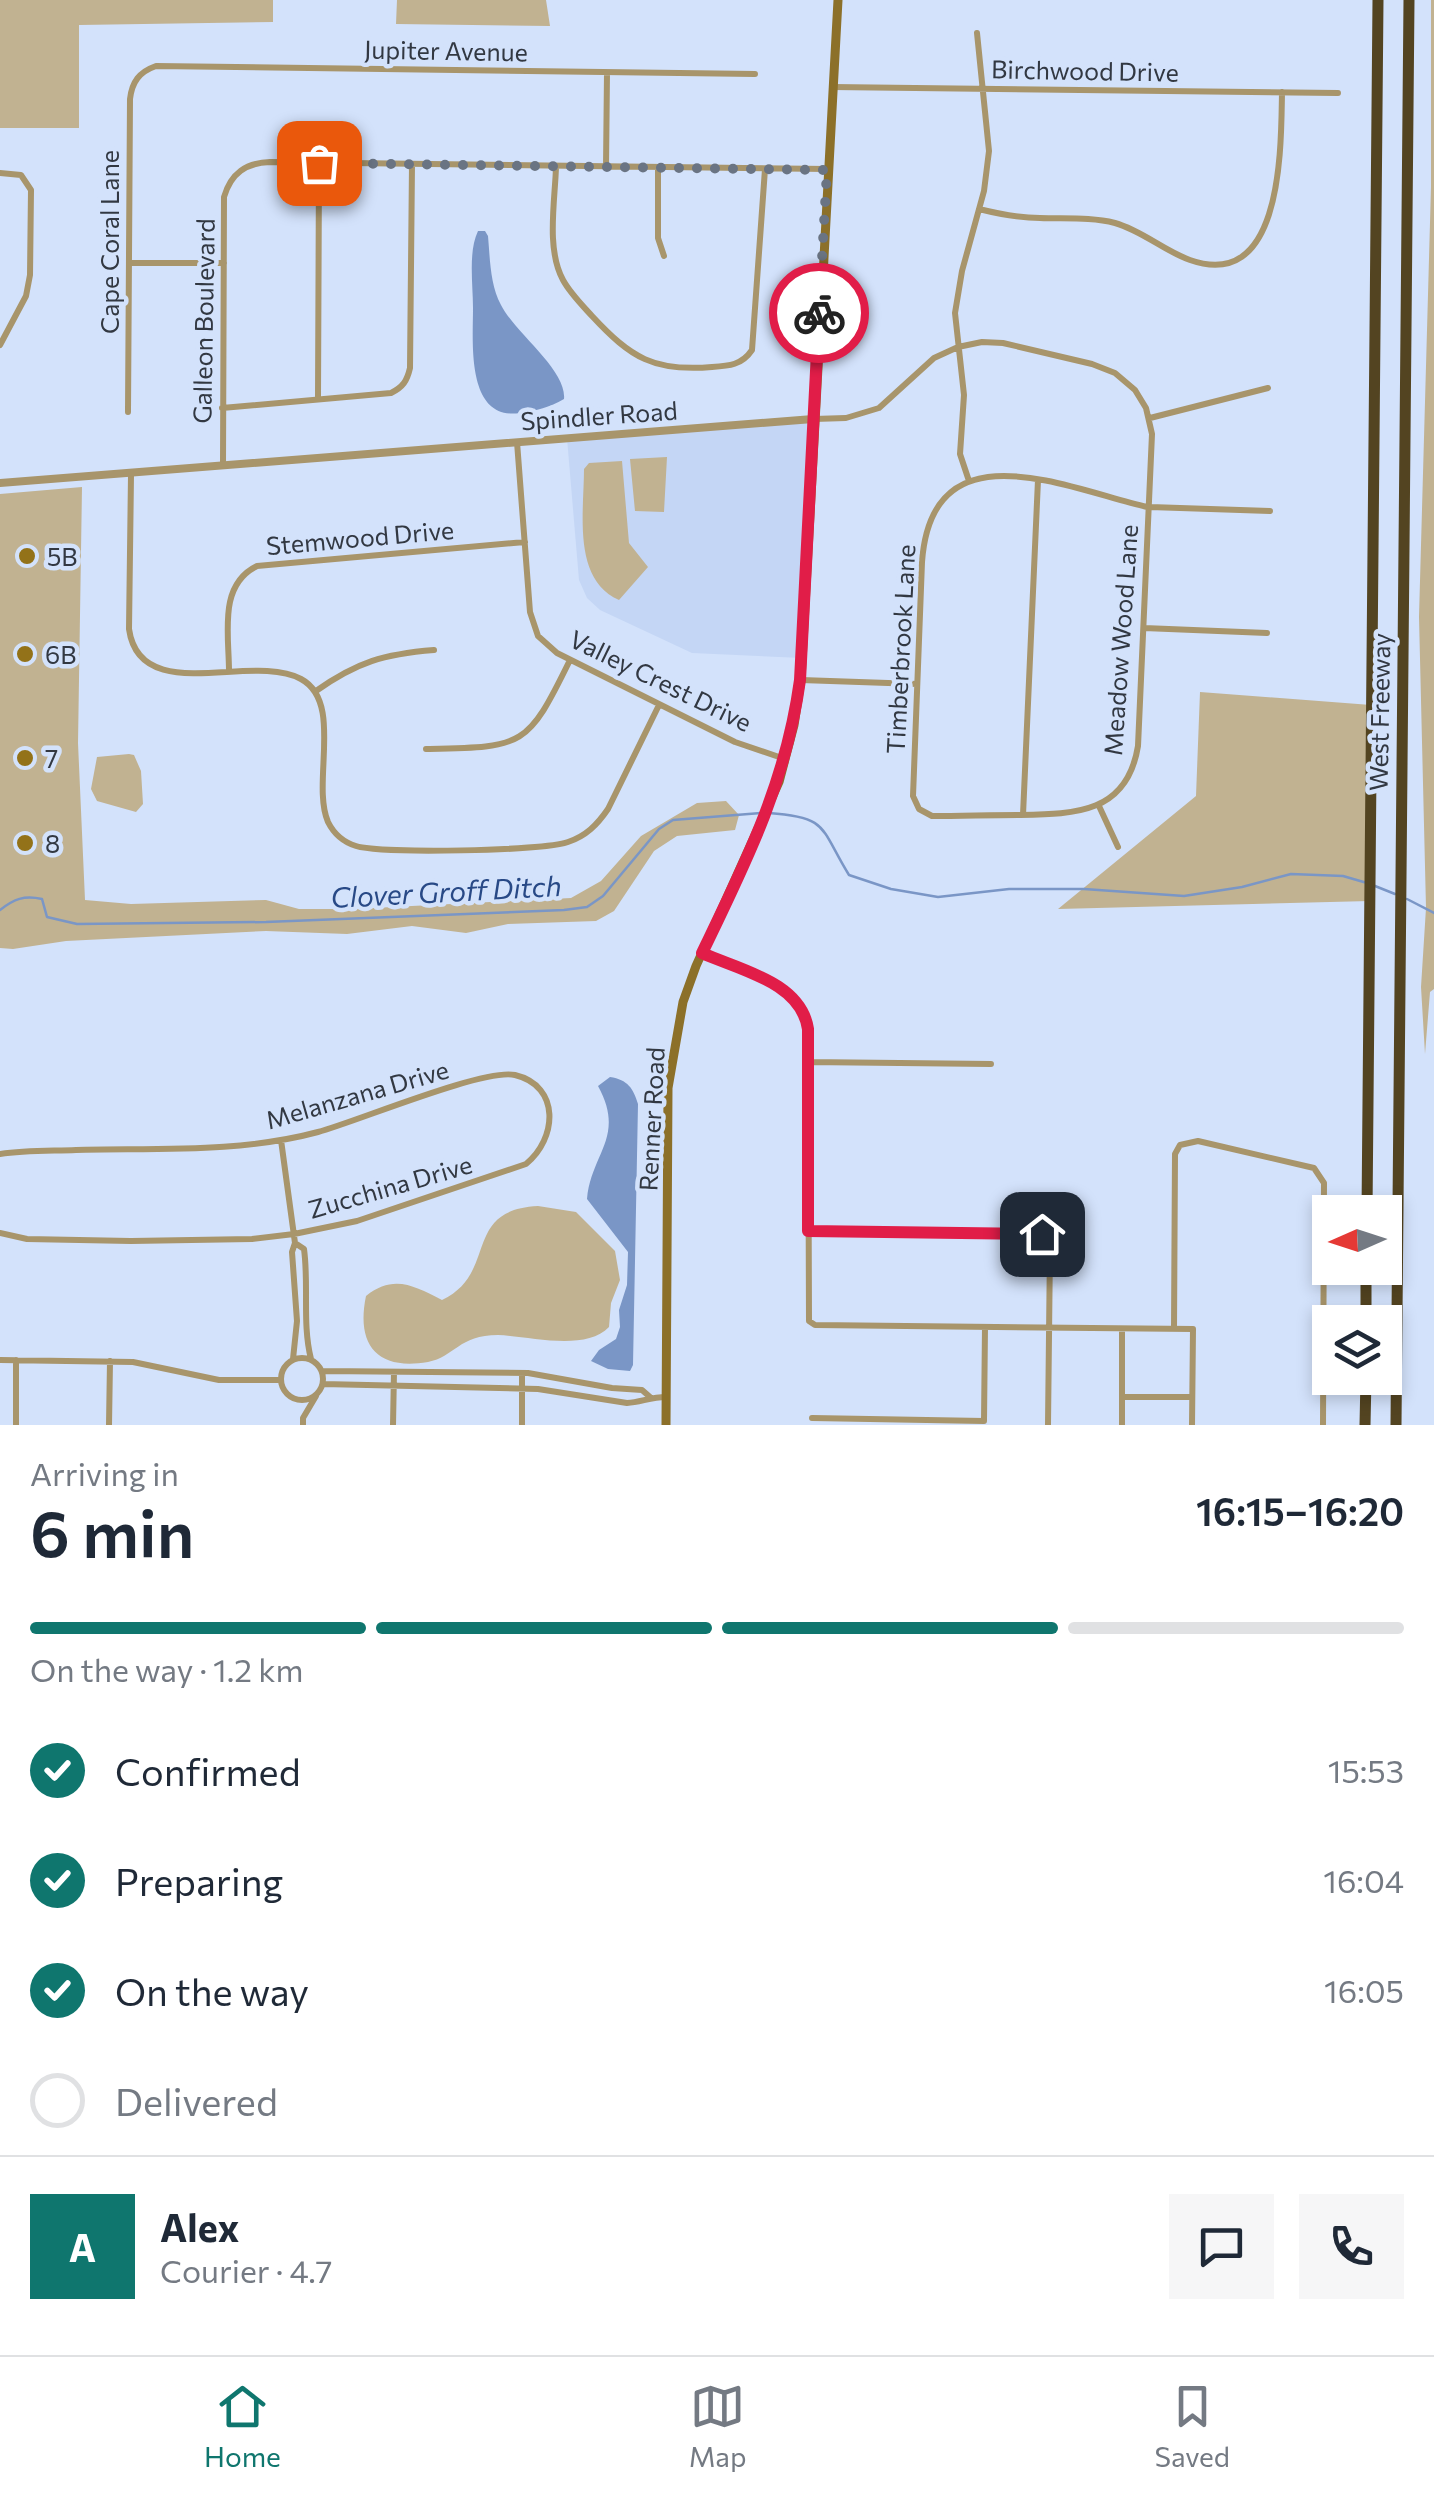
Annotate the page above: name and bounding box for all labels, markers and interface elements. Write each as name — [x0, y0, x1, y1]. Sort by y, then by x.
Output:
street label: Jupiter Avenue — [364, 34, 528, 66]
street label: Birchwood Drive — [991, 53, 1179, 87]
pin — [277, 121, 362, 206]
icon: bag — [292, 136, 347, 191]
street label: Cape Coral Lane — [94, 150, 124, 334]
street label: Galleon Boulevard — [186, 218, 220, 424]
courier — [769, 263, 869, 363]
icon: bike — [792, 286, 847, 341]
street label: Spindler Road — [519, 395, 679, 435]
street label: Stemwood Drive — [265, 514, 455, 560]
street label: Meadow Wood Lane — [1097, 523, 1143, 757]
place label: 5B — [47, 541, 78, 571]
street label: Timberbrook Lane — [880, 544, 920, 754]
marker: 5B — [16, 545, 38, 567]
street label: Valley Crest Drive — [565, 623, 757, 737]
street label: West Freeway — [1363, 633, 1395, 791]
place label: 6B — [45, 639, 76, 669]
marker: 6B — [14, 643, 36, 665]
place label: 7 — [45, 743, 58, 773]
marker: 7 — [14, 747, 36, 769]
place label: 8 — [45, 828, 60, 858]
marker: 8 — [14, 832, 36, 854]
water label: Clover Groff Ditch — [330, 868, 562, 914]
street label: Renner Road — [632, 1046, 670, 1192]
street label: Melanzana Drive — [262, 1054, 452, 1134]
street label: Zucchina Drive — [305, 1148, 475, 1224]
pin — [1000, 1192, 1085, 1277]
north arrow — [1312, 1195, 1402, 1285]
map controls — [1312, 1195, 1402, 1395]
icon: home — [1015, 1207, 1070, 1262]
button: layers — [1312, 1305, 1402, 1395]
text: Arriving in — [30, 1453, 179, 1493]
text: 16:15–16:20 — [1196, 1487, 1404, 1534]
text: 6 min — [30, 1491, 194, 1570]
text: On the way · 1.2 km — [30, 1649, 303, 1689]
icon: check — [30, 1743, 85, 1798]
text: Confirmed — [115, 1747, 301, 1794]
text: 15:53 — [1328, 1750, 1404, 1790]
icon: check — [30, 1853, 85, 1908]
text: Preparing — [115, 1857, 283, 1904]
text: 16:04 — [1323, 1860, 1404, 1900]
icon: check — [30, 1963, 85, 2018]
text: On the way — [115, 1967, 309, 2014]
text: 16:05 — [1324, 1970, 1404, 2010]
text: Delivered — [115, 2077, 278, 2124]
button: chat — [1169, 2194, 1274, 2299]
button: phone — [1299, 2194, 1404, 2299]
text: Alex — [160, 2203, 239, 2250]
text: A — [69, 2223, 96, 2270]
text: Courier · 4.7 — [160, 2250, 333, 2290]
tab: Home — [204, 2379, 281, 2473]
tab: Map — [689, 2379, 747, 2473]
tab: Saved — [1154, 2379, 1230, 2473]

